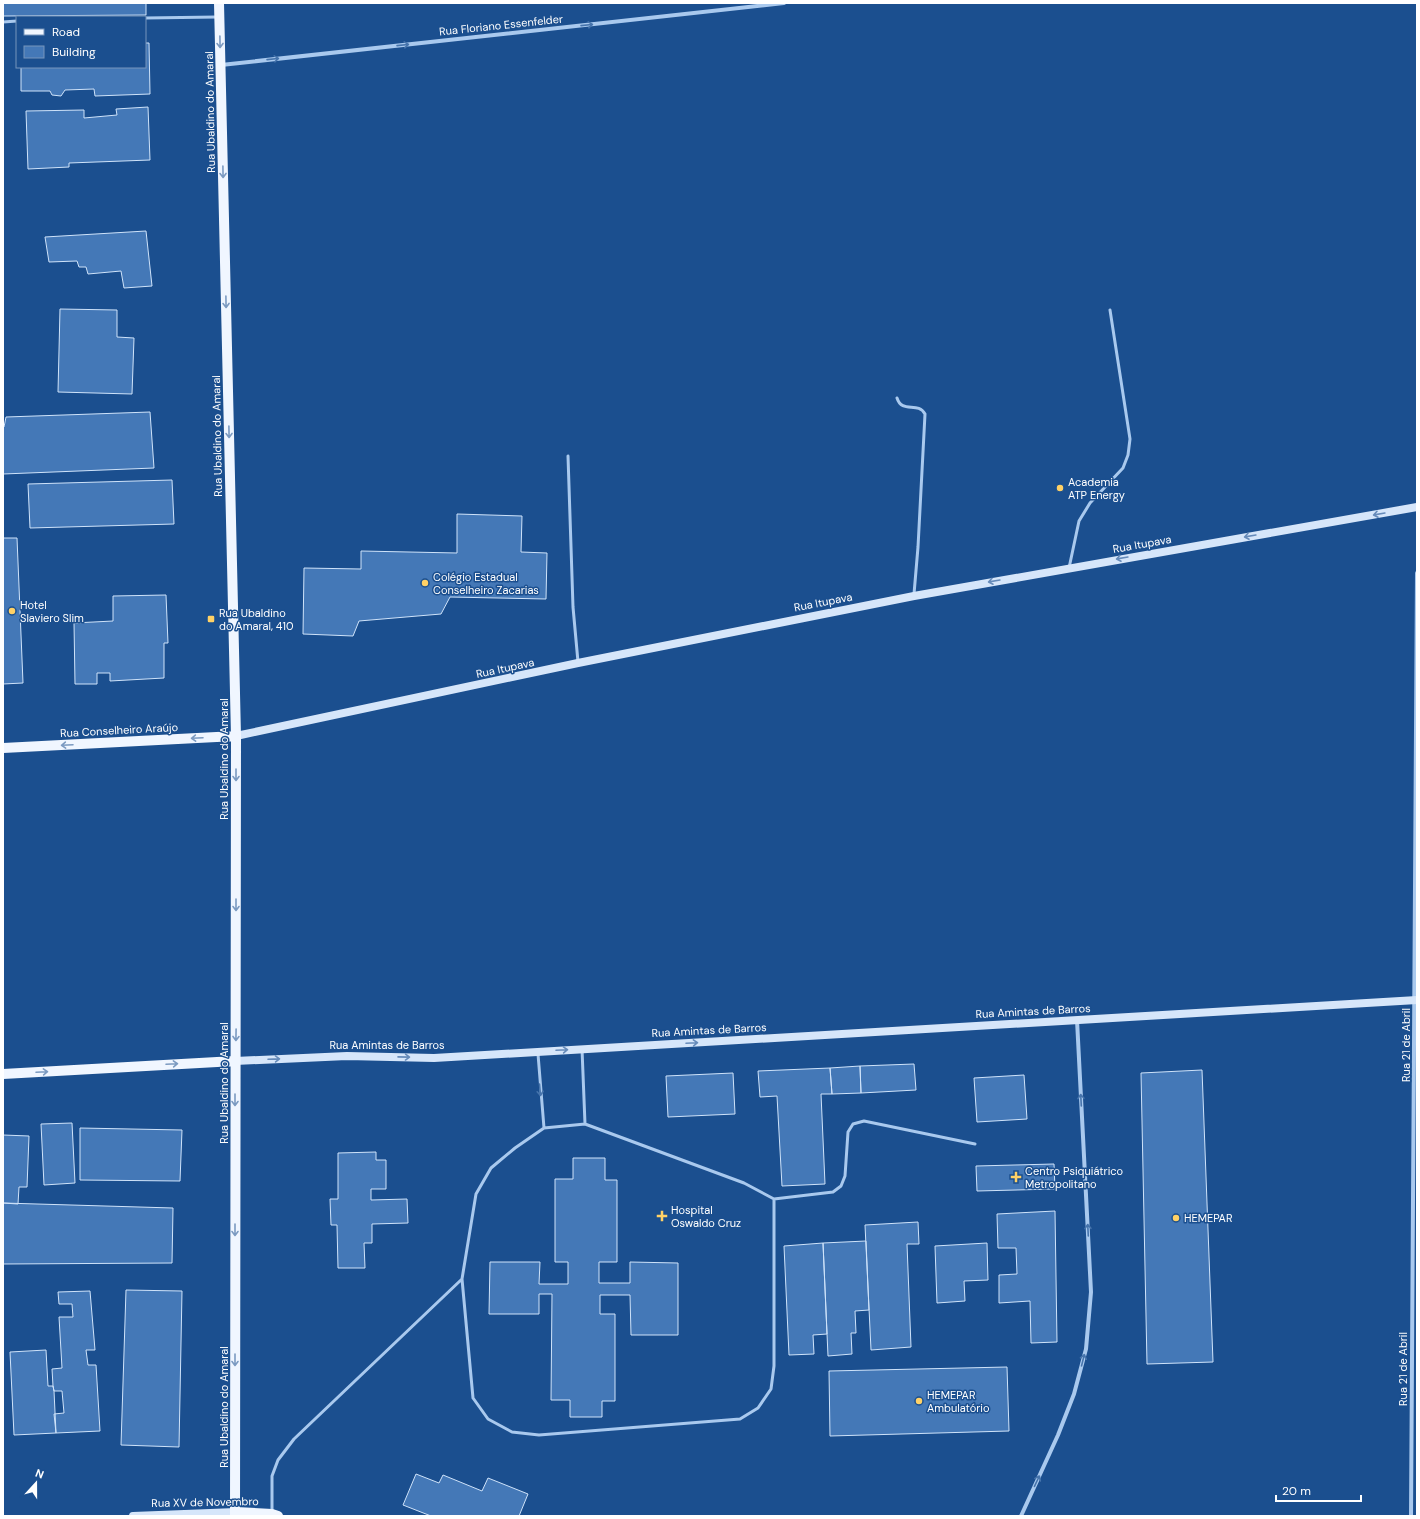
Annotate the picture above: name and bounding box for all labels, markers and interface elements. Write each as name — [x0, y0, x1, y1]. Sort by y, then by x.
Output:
street label: Rua Floriano Essenfelder — [438, 12, 564, 38]
legend — [16, 16, 146, 68]
one-way arrow — [581, 21, 594, 28]
text: Road — [52, 24, 80, 40]
one-way arrow — [216, 35, 224, 48]
one-way arrow — [396, 41, 409, 49]
text: Building — [52, 44, 96, 60]
street label: Rua Ubaldino do Amaral — [202, 51, 218, 173]
one-way arrow — [266, 56, 279, 63]
one-way arrow — [219, 165, 227, 178]
one-way arrow — [222, 295, 230, 308]
street label: Rua Ubaldino do Amaral — [209, 375, 225, 497]
one-way arrow — [225, 425, 233, 438]
place label: Academia ATP Energy — [1068, 475, 1125, 502]
marker: Academia ATP Energy — [1055, 483, 1065, 493]
one-way arrow — [1372, 510, 1385, 518]
street label: Rua Itupava — [1112, 532, 1172, 556]
one-way arrow — [1244, 532, 1257, 540]
one-way arrow — [1116, 555, 1129, 563]
place label: Colégio Estadual Conselheiro Zacarias — [433, 570, 539, 597]
marker: Colégio Estadual Conselheiro Zacarias — [420, 578, 430, 588]
one-way arrow — [988, 578, 1001, 586]
street label: Rua Itupava — [793, 589, 853, 615]
place label: Hotel Slaviero Slim — [20, 598, 84, 625]
marker: Hotel Slaviero Slim — [7, 606, 17, 616]
place label: Rua Ubaldino do Amaral, 410 — [219, 606, 294, 633]
marker: Rua Ubaldino do Amaral, 410 — [206, 614, 216, 624]
street label: Rua Itupava — [475, 655, 535, 681]
street label: Rua Ubaldino do Amaral — [217, 698, 231, 820]
street label: Rua Conselheiro Araújo — [60, 720, 178, 740]
one-way arrow — [191, 735, 204, 742]
one-way arrow — [61, 741, 74, 749]
one-way arrow — [232, 768, 240, 781]
one-way arrow — [232, 898, 240, 911]
street label: Rua Amintas de Barros — [975, 1001, 1091, 1021]
street label: Rua 21 de Abril — [1399, 1008, 1413, 1082]
street label: Rua Amintas de Barros — [651, 1020, 767, 1040]
street label: Rua Ubaldino do Amaral — [217, 1022, 231, 1144]
one-way arrow — [232, 1028, 240, 1041]
street label: Rua Amintas de Barros — [329, 1038, 445, 1052]
one-way arrow — [685, 1039, 698, 1046]
one-way arrow — [555, 1047, 568, 1054]
one-way arrow — [397, 1054, 410, 1061]
one-way arrow — [267, 1055, 280, 1063]
one-way arrow — [165, 1061, 178, 1068]
one-way arrow — [35, 1068, 48, 1075]
one-way arrow — [537, 1083, 544, 1096]
one-way arrow — [231, 1093, 239, 1106]
one-way arrow — [1077, 1094, 1085, 1107]
place label: Centro Psiquiátrico Metropolitano — [1025, 1164, 1123, 1191]
marker: Centro Psiquiátrico Metropolitano — [1010, 1171, 1022, 1183]
place label: Hospital Oswaldo Cruz — [671, 1203, 741, 1230]
marker: Hospital Oswaldo Cruz — [656, 1210, 668, 1222]
place label: HEMEPAR — [1184, 1211, 1232, 1225]
marker: HEMEPAR — [1171, 1213, 1181, 1223]
one-way arrow — [231, 1223, 239, 1236]
one-way arrow — [1084, 1224, 1092, 1237]
street label: Rua 21 de Abril — [1396, 1332, 1410, 1406]
street label: Rua Ubaldino do Amaral — [217, 1346, 231, 1468]
one-way arrow — [231, 1353, 239, 1366]
one-way arrow — [1080, 1353, 1088, 1366]
place label: HEMEPAR Ambulatório — [927, 1388, 990, 1415]
marker: HEMEPAR Ambulatório — [914, 1396, 924, 1406]
north arrow — [16, 1463, 56, 1503]
text: N — [33, 1466, 46, 1482]
one-way arrow — [1034, 1475, 1041, 1487]
scale bar — [1276, 1477, 1361, 1503]
text: 20 m — [1282, 1483, 1311, 1499]
street label: Rua XV de Novembro — [151, 1494, 259, 1510]

